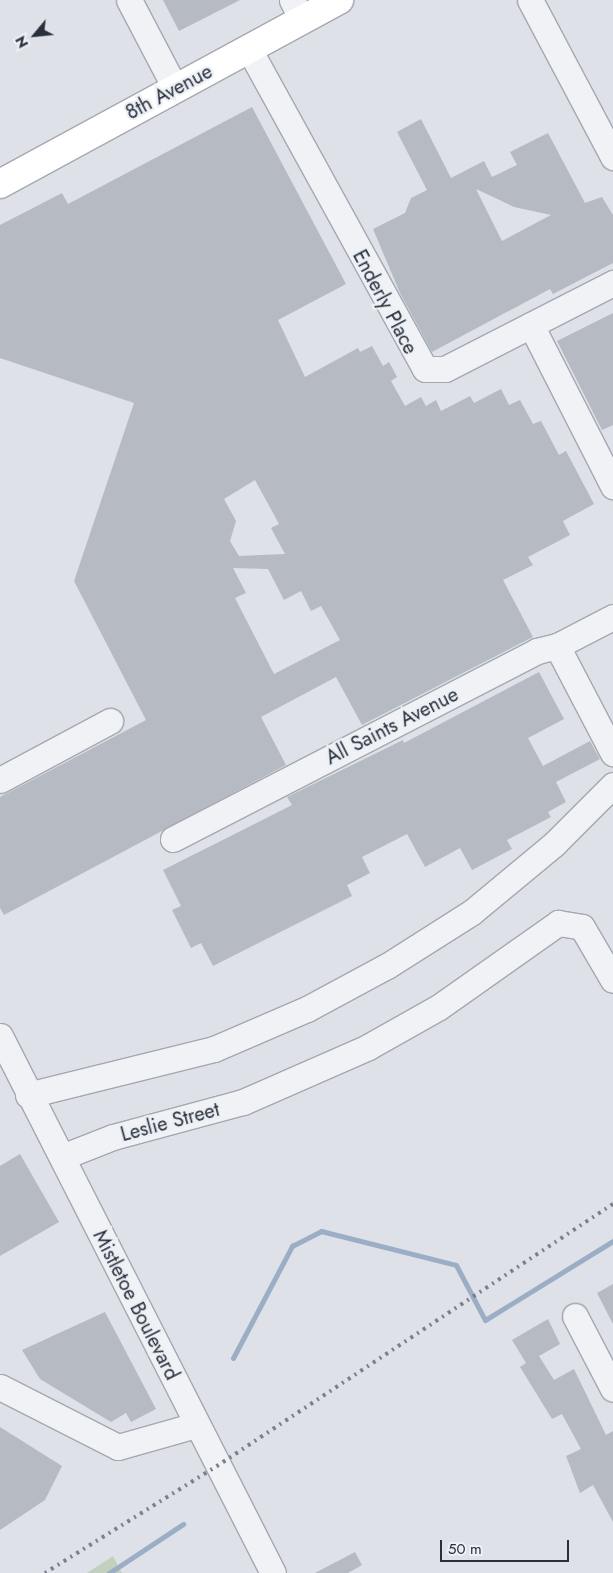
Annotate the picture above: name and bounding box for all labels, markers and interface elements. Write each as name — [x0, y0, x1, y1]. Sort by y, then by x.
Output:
north arrow — [10, 10, 60, 60]
text: N — [10, 32, 33, 52]
street label: 8th Avenue — [122, 59, 216, 125]
street label: Enderly Place — [348, 246, 422, 358]
street label: All Saints Avenue — [322, 682, 462, 770]
street label: Leslie Street — [118, 1097, 222, 1147]
street label: Mistletoe Boulevard — [88, 1226, 184, 1384]
scale bar — [443, 1530, 572, 1562]
text: 50 m — [448, 1538, 482, 1560]

